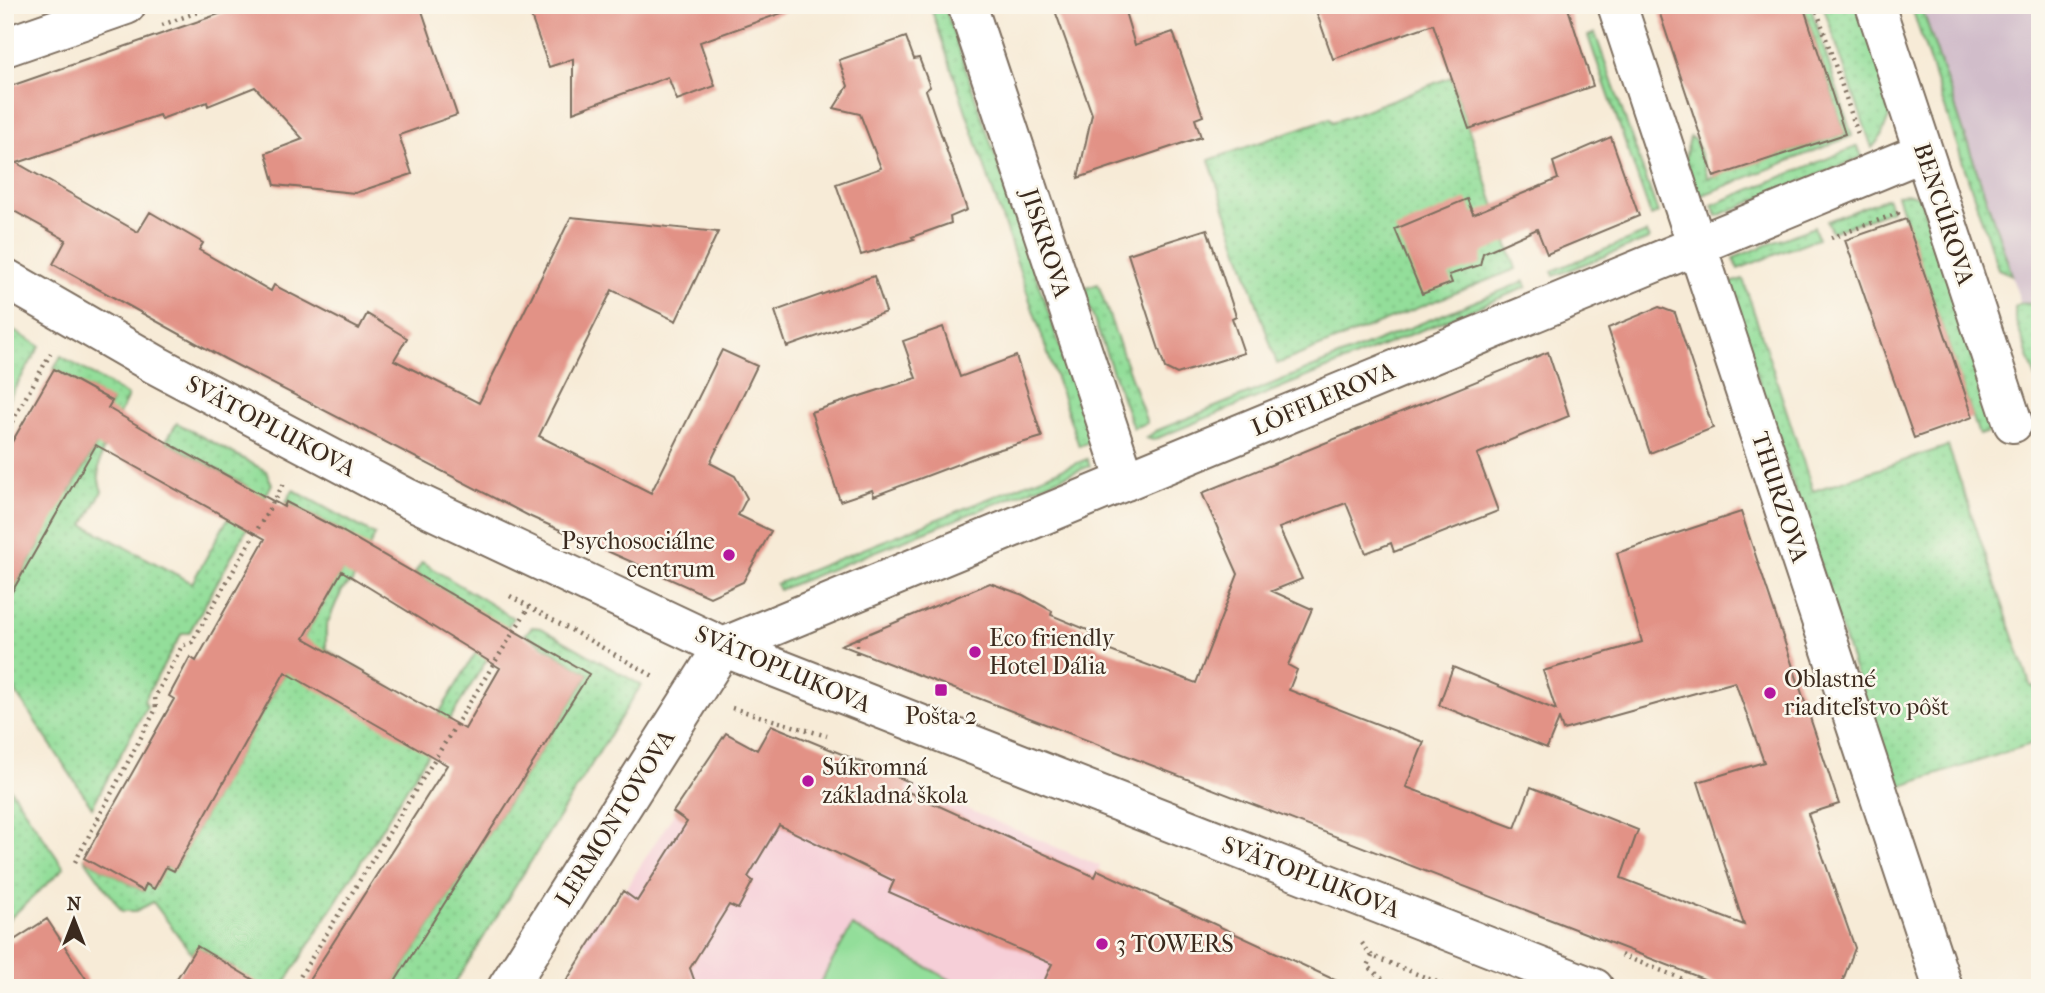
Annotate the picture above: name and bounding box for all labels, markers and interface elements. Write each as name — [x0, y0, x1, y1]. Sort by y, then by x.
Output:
street label: BENCÚROVA — [1908, 139, 1981, 289]
street label: JISKROVA — [1015, 183, 1077, 302]
street label: LÖFFLEROVA — [1247, 355, 1399, 442]
street label: SVÄTOPLUKOVA — [181, 369, 362, 483]
street label: THURZOVA — [1746, 428, 1814, 566]
place label: Psychosociálne centrum — [561, 527, 715, 583]
marker: Psychosociálne centrum — [721, 547, 737, 563]
street label: SVÄTOPLUKOVA — [691, 618, 876, 719]
place label: Eco friendly Hotel Dália — [989, 624, 1116, 680]
marker: Eco friendly Hotel Dália — [967, 644, 983, 660]
place label: Oblastné riaditeľstvo pôšt — [1784, 665, 1949, 721]
marker: Pošta 2 — [933, 682, 949, 698]
marker: Oblastné riaditeľstvo pôšt — [1762, 685, 1778, 701]
place label: Pošta 2 — [905, 702, 977, 730]
street label: LERMONTOVOVA — [549, 724, 681, 911]
place label: Súkromná základná škola — [822, 753, 969, 809]
marker: Súkromná základná škola — [800, 773, 816, 789]
street label: SVÄTOPLUKOVA — [1218, 829, 1405, 924]
north arrow — [38, 884, 108, 954]
text: N — [67, 893, 82, 915]
place label: 3 TOWERS — [1116, 930, 1234, 958]
marker: 3 TOWERS — [1094, 936, 1110, 952]

